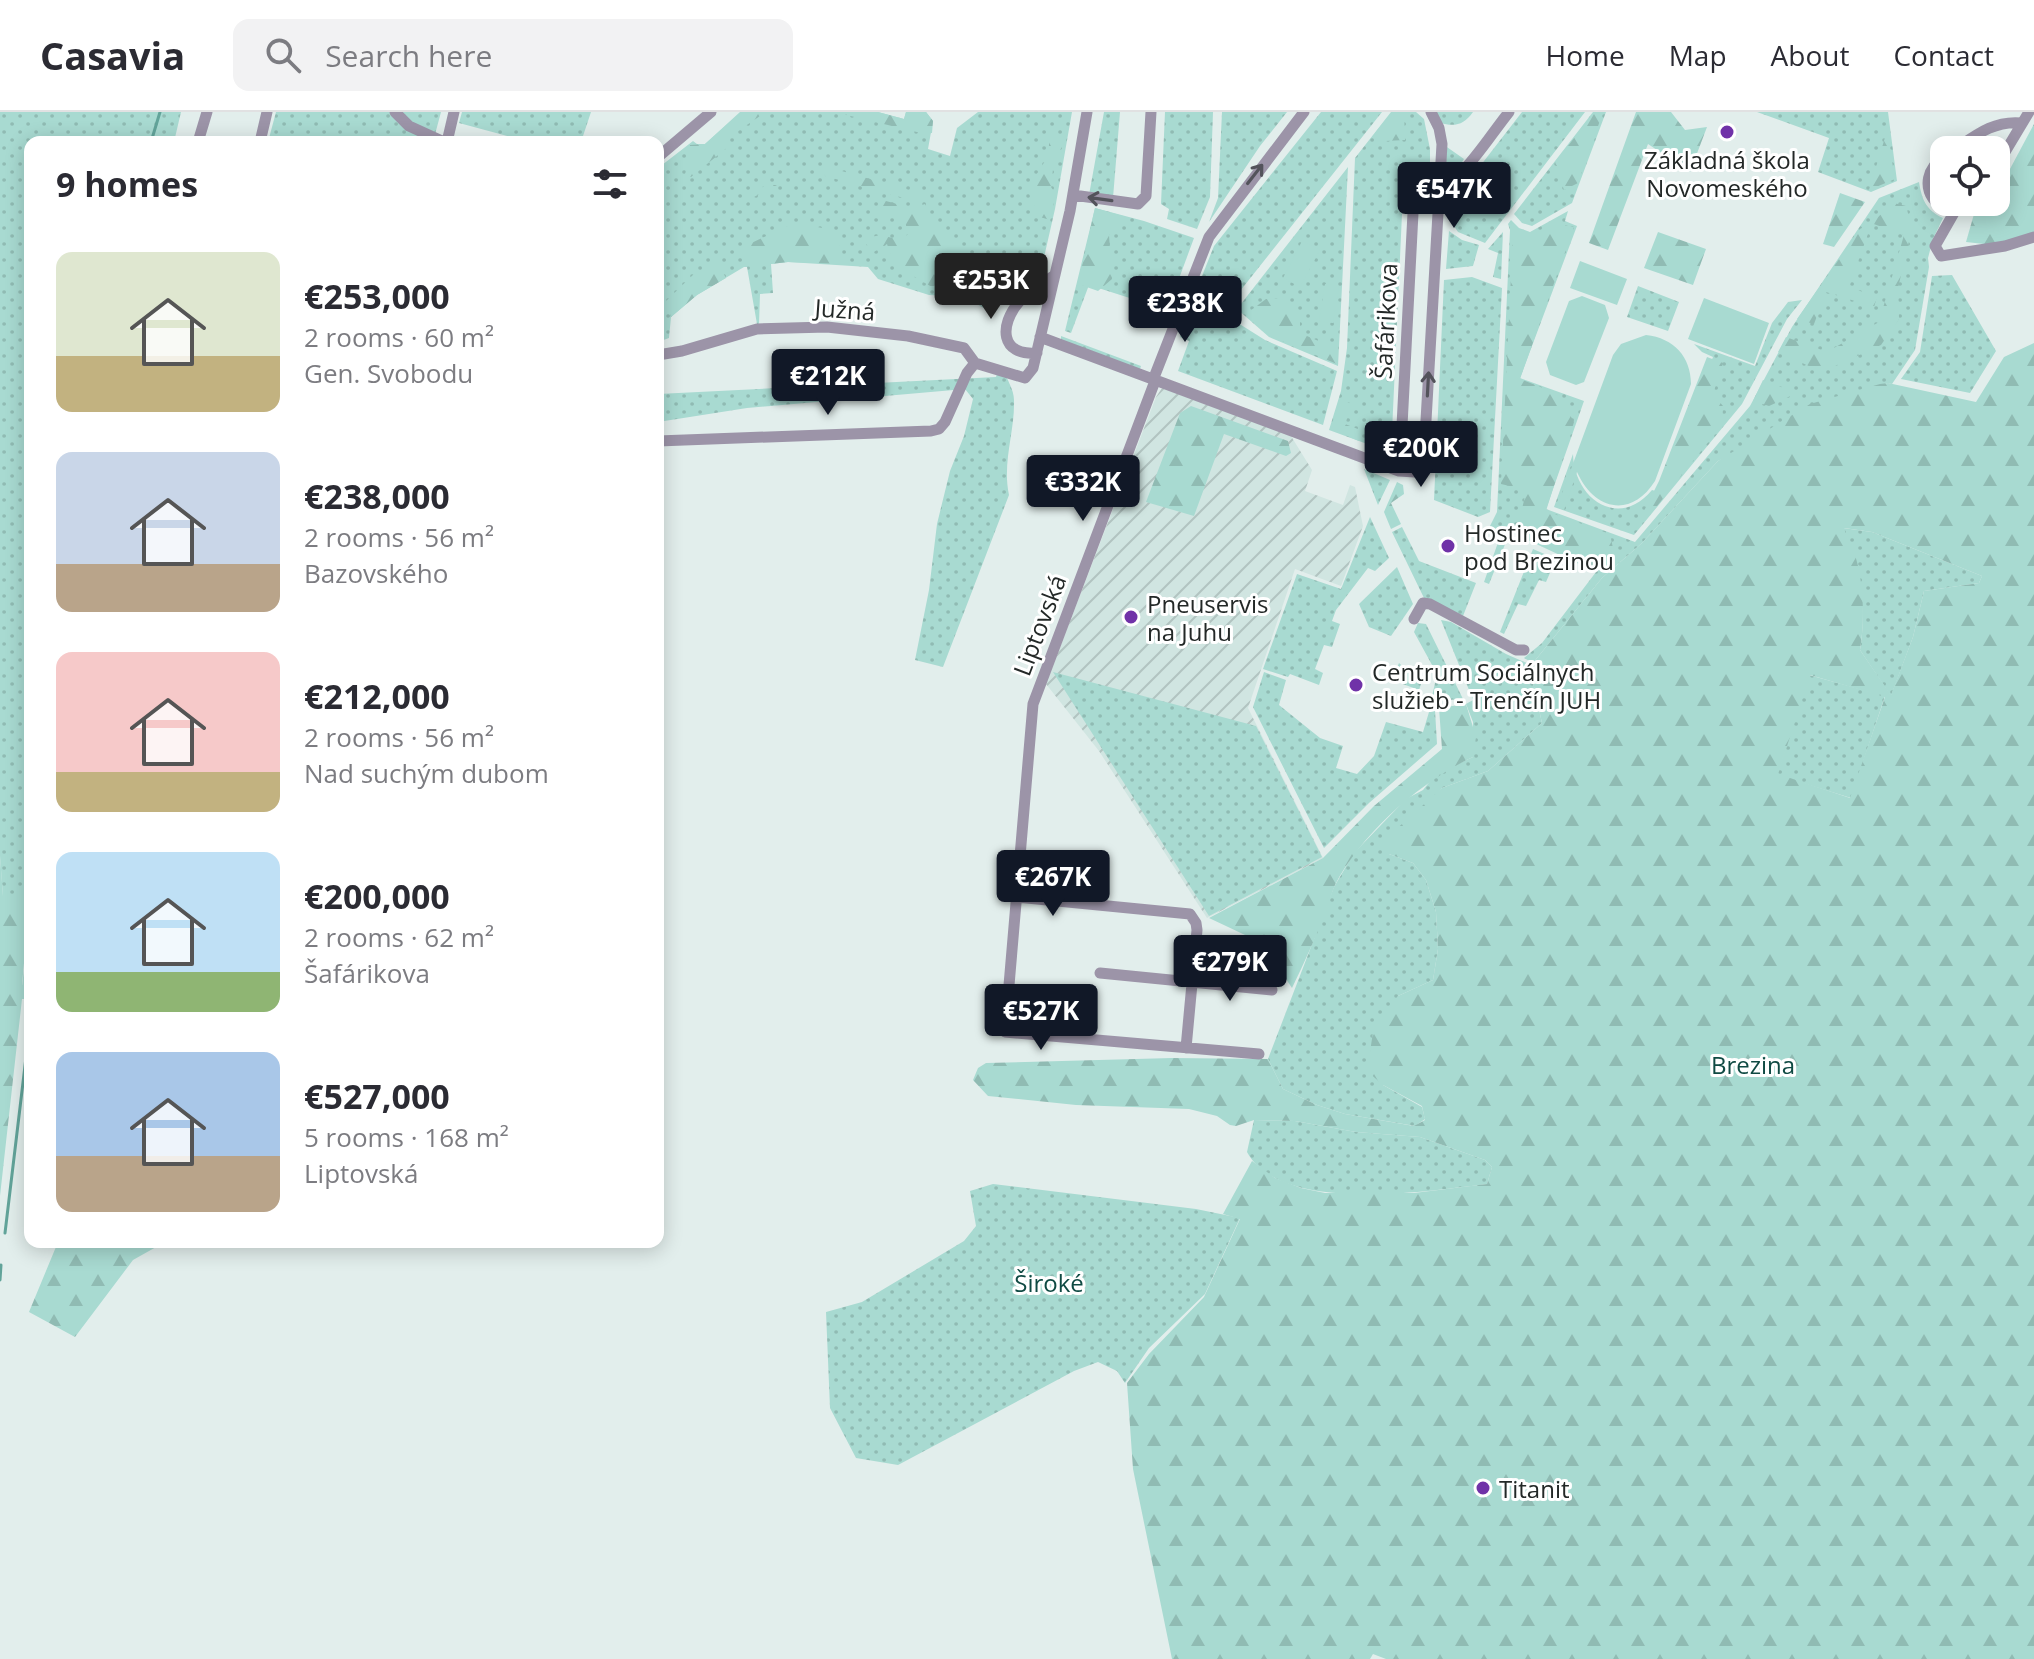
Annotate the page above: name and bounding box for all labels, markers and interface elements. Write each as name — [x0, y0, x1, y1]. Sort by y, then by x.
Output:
search box — [233, 19, 793, 91]
text: Casavia — [40, 29, 185, 81]
icon: search — [261, 33, 305, 77]
text: Search here — [325, 35, 492, 76]
text: Home — [1546, 36, 1625, 74]
text: Map — [1669, 36, 1727, 74]
text: About — [1771, 36, 1849, 74]
text: Contact — [1893, 36, 1994, 74]
marker: Základná škola Novomeského — [1718, 123, 1736, 141]
map controls — [1930, 136, 2010, 216]
button: locate — [1930, 136, 2010, 216]
place label: Základná škola Novomeského — [1644, 143, 1810, 204]
text: 9 homes — [56, 161, 198, 207]
icon: filters — [588, 162, 632, 206]
pin: €547K — [1398, 162, 1510, 230]
one-way arrow — [1246, 164, 1263, 185]
text: €547K — [1416, 170, 1492, 206]
one-way arrow — [1087, 192, 1114, 207]
pin: €253K — [935, 253, 1047, 321]
text: €253K — [953, 261, 1029, 297]
street label: Šafárikova — [1365, 262, 1405, 380]
text: €253,000 — [304, 273, 450, 319]
pin: €238K — [1129, 276, 1241, 344]
icon: home — [120, 284, 216, 380]
text: €238K — [1147, 284, 1223, 320]
street label: Južná — [812, 290, 876, 328]
text: 2 rooms · 60 m² — [304, 319, 494, 355]
pin: €212K — [772, 349, 884, 417]
text: Gen. Svobodu — [304, 355, 473, 391]
text: €212K — [790, 357, 866, 393]
one-way arrow — [1421, 371, 1436, 397]
pin: €200K — [1365, 421, 1477, 489]
text: €200K — [1383, 429, 1459, 465]
pin: €332K — [1027, 455, 1139, 523]
text: €332K — [1045, 463, 1121, 499]
text: €238,000 — [304, 473, 450, 519]
icon: home — [120, 484, 216, 580]
place label: Hostinec pod Brezinou — [1464, 516, 1614, 577]
text: 2 rooms · 56 m² — [304, 519, 494, 555]
marker: Hostinec pod Brezinou — [1439, 537, 1457, 555]
text: Bazovského — [304, 555, 448, 591]
street label: Liptovská — [1005, 570, 1073, 680]
place label: Pneuservis na Juhu — [1147, 587, 1269, 648]
marker: Pneuservis na Juhu — [1122, 608, 1140, 626]
place label: Centrum Sociálnych služieb - Trenčín JUH — [1372, 655, 1601, 716]
text: €212,000 — [304, 673, 450, 719]
marker: Centrum Sociálnych služieb - Trenčín JUH — [1347, 676, 1365, 694]
icon: home — [120, 684, 216, 780]
text: 2 rooms · 56 m² — [304, 719, 494, 755]
text: Nad suchým dubom — [304, 755, 549, 791]
pin: €267K — [997, 850, 1109, 918]
text: €267K — [1015, 858, 1091, 894]
text: €200,000 — [304, 873, 450, 919]
icon: home — [120, 884, 216, 980]
text: 2 rooms · 62 m² — [304, 919, 494, 955]
pin: €279K — [1174, 935, 1286, 1003]
text: €279K — [1192, 943, 1268, 979]
text: Šafárikova — [304, 955, 430, 991]
pin: €527K — [985, 984, 1097, 1052]
text: €527K — [1003, 992, 1079, 1028]
park label: Brezina — [1711, 1048, 1795, 1081]
text: €527,000 — [304, 1073, 450, 1119]
icon: home — [120, 1084, 216, 1180]
text: 5 rooms · 168 m² — [304, 1119, 509, 1155]
text: Liptovská — [304, 1155, 418, 1191]
park label: Široké — [1014, 1266, 1084, 1299]
place label: Titanit — [1499, 1472, 1570, 1505]
marker: Titanit — [1474, 1479, 1492, 1497]

